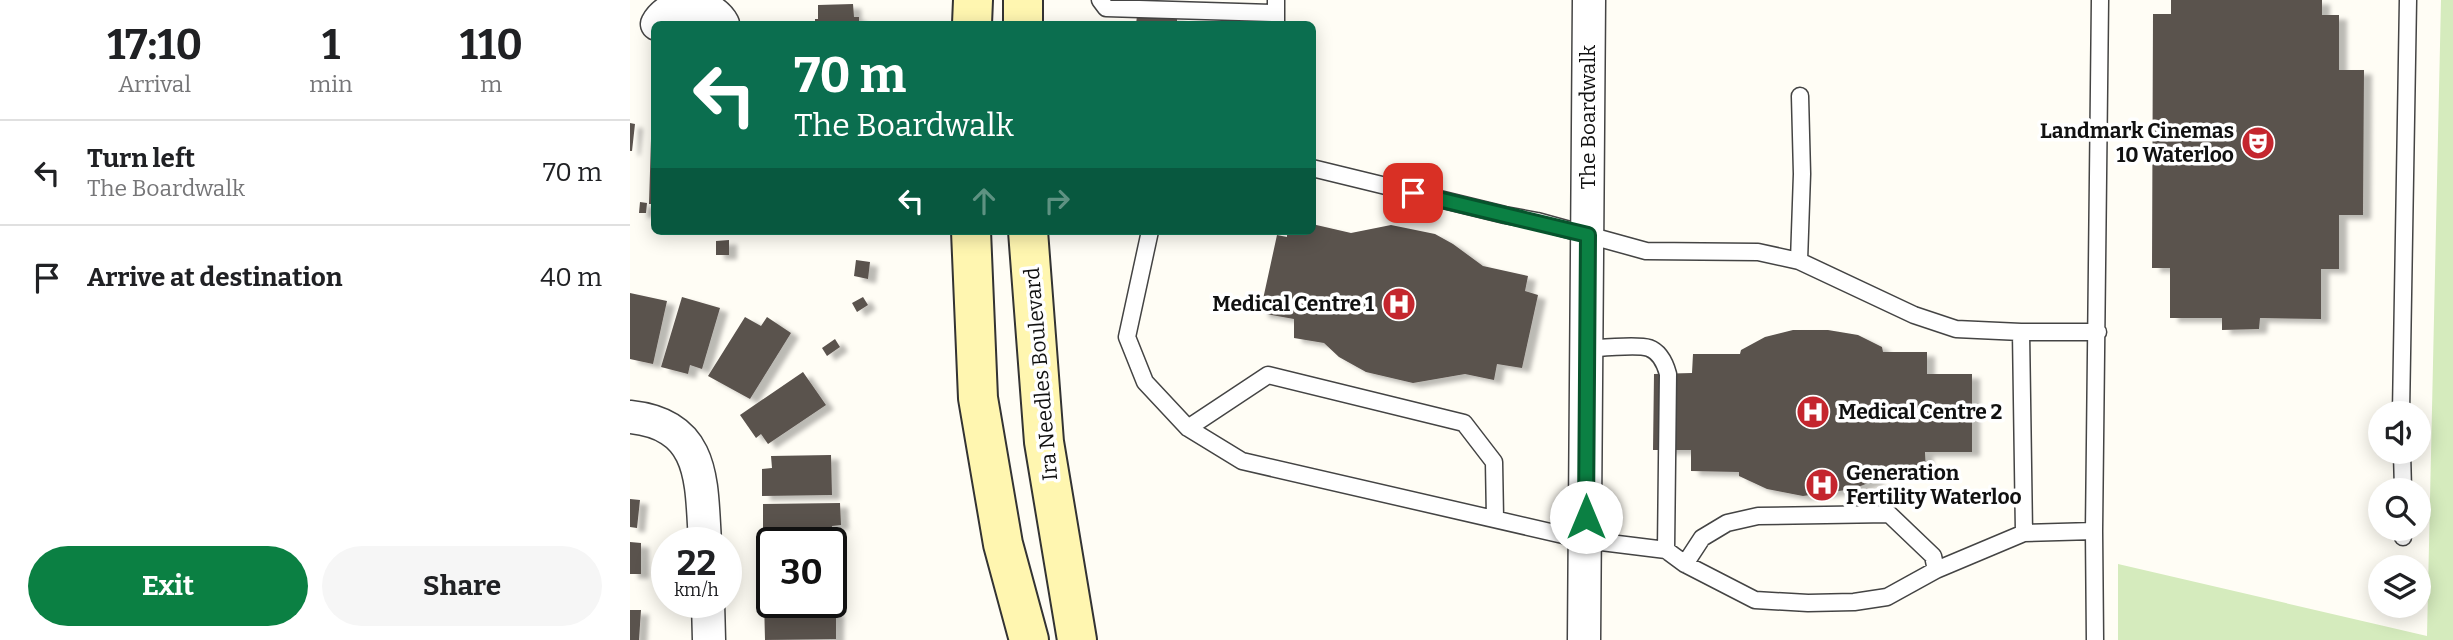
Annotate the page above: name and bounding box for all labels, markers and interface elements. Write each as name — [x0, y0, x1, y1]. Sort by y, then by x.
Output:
text: 17:10 — [107, 20, 202, 70]
text: 1 — [322, 20, 340, 70]
text: 110 — [460, 20, 523, 70]
street label: The Boardwalk — [1575, 45, 1601, 189]
text: 70 m — [794, 46, 906, 105]
icon: left — [679, 49, 770, 140]
text: Arrival — [118, 70, 191, 98]
text: min — [309, 70, 353, 98]
text: m — [480, 70, 502, 98]
text: The Boardwalk — [794, 106, 1014, 144]
place label: Landmark Cinemas 10 Waterloo — [2040, 118, 2234, 168]
theatre icon: Landmark Cinemas 10 Waterloo — [2239, 124, 2277, 162]
text: Turn left — [87, 143, 195, 174]
icon: left — [28, 154, 66, 192]
text: 70 m — [543, 157, 602, 188]
pin — [1383, 163, 1443, 223]
text: The Boardwalk — [87, 174, 245, 202]
icon: arrive — [1394, 174, 1432, 212]
icon: left — [892, 182, 930, 220]
icon: ahead — [965, 182, 1003, 220]
icon: right — [1038, 182, 1076, 220]
icon: arrive — [28, 259, 66, 297]
text: Arrive at destination — [87, 262, 342, 293]
text: 40 m — [540, 262, 602, 293]
street label: Ira Needles Boulevard — [1019, 266, 1063, 482]
hospital icon: Medical Centre 1 — [1380, 285, 1418, 323]
place label: Medical Centre 1 — [1212, 291, 1374, 317]
hospital icon: Medical Centre 2 — [1794, 393, 1832, 431]
place label: Medical Centre 2 — [1838, 399, 2003, 425]
map controls — [2368, 401, 2431, 618]
button: sound — [2368, 401, 2431, 464]
place label: Generation Fertility Waterloo — [1846, 460, 2022, 510]
hospital icon: Generation Fertility Waterloo — [1803, 466, 1841, 504]
button: search — [2368, 478, 2431, 541]
position arrow — [1549, 480, 1623, 554]
speed limit sign: 30 — [756, 527, 847, 618]
text: 22 — [677, 542, 716, 584]
button: Exit — [28, 546, 308, 626]
button: Share — [322, 546, 602, 626]
button: layers — [2368, 555, 2431, 618]
text: km/h — [674, 579, 719, 601]

